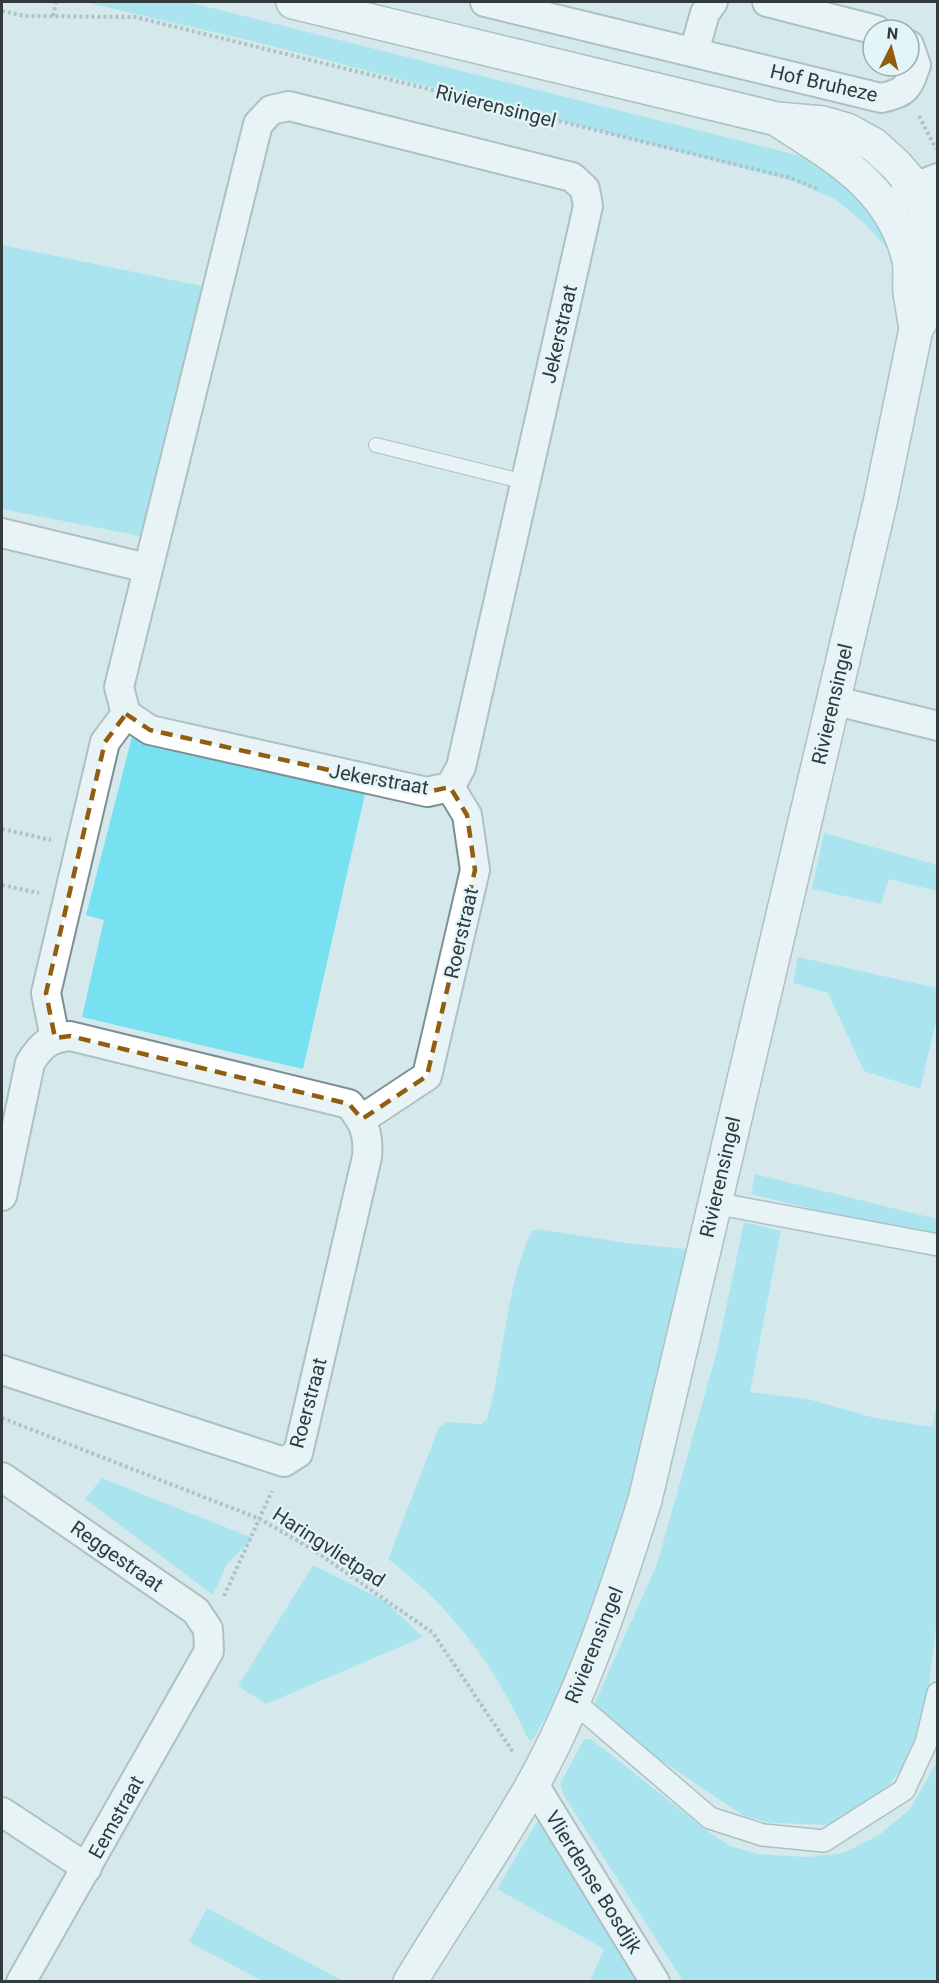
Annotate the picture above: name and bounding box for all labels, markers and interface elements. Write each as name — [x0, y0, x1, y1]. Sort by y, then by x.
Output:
north arrow — [861, 18, 921, 78]
text: N — [886, 24, 899, 44]
street label: Hof Bruheze — [768, 59, 880, 107]
street label: Rivierensingel — [433, 79, 559, 133]
street label: Jekerstraat — [536, 282, 582, 386]
street label: Rivierensingel — [806, 641, 858, 767]
street label: Jekerstraat — [327, 758, 431, 800]
street label: Roerstraat — [439, 885, 483, 981]
street label: Rivierensingel — [694, 1114, 746, 1240]
street label: Roerstraat — [284, 1355, 332, 1451]
street label: Haringvlietpad — [268, 1502, 390, 1592]
street label: Reggestraat — [66, 1515, 168, 1597]
street label: Rivierensingel — [560, 1583, 628, 1707]
street label: Eemstraat — [83, 1771, 149, 1863]
street label: Vlierdense Bosdijk — [540, 1806, 648, 1959]

